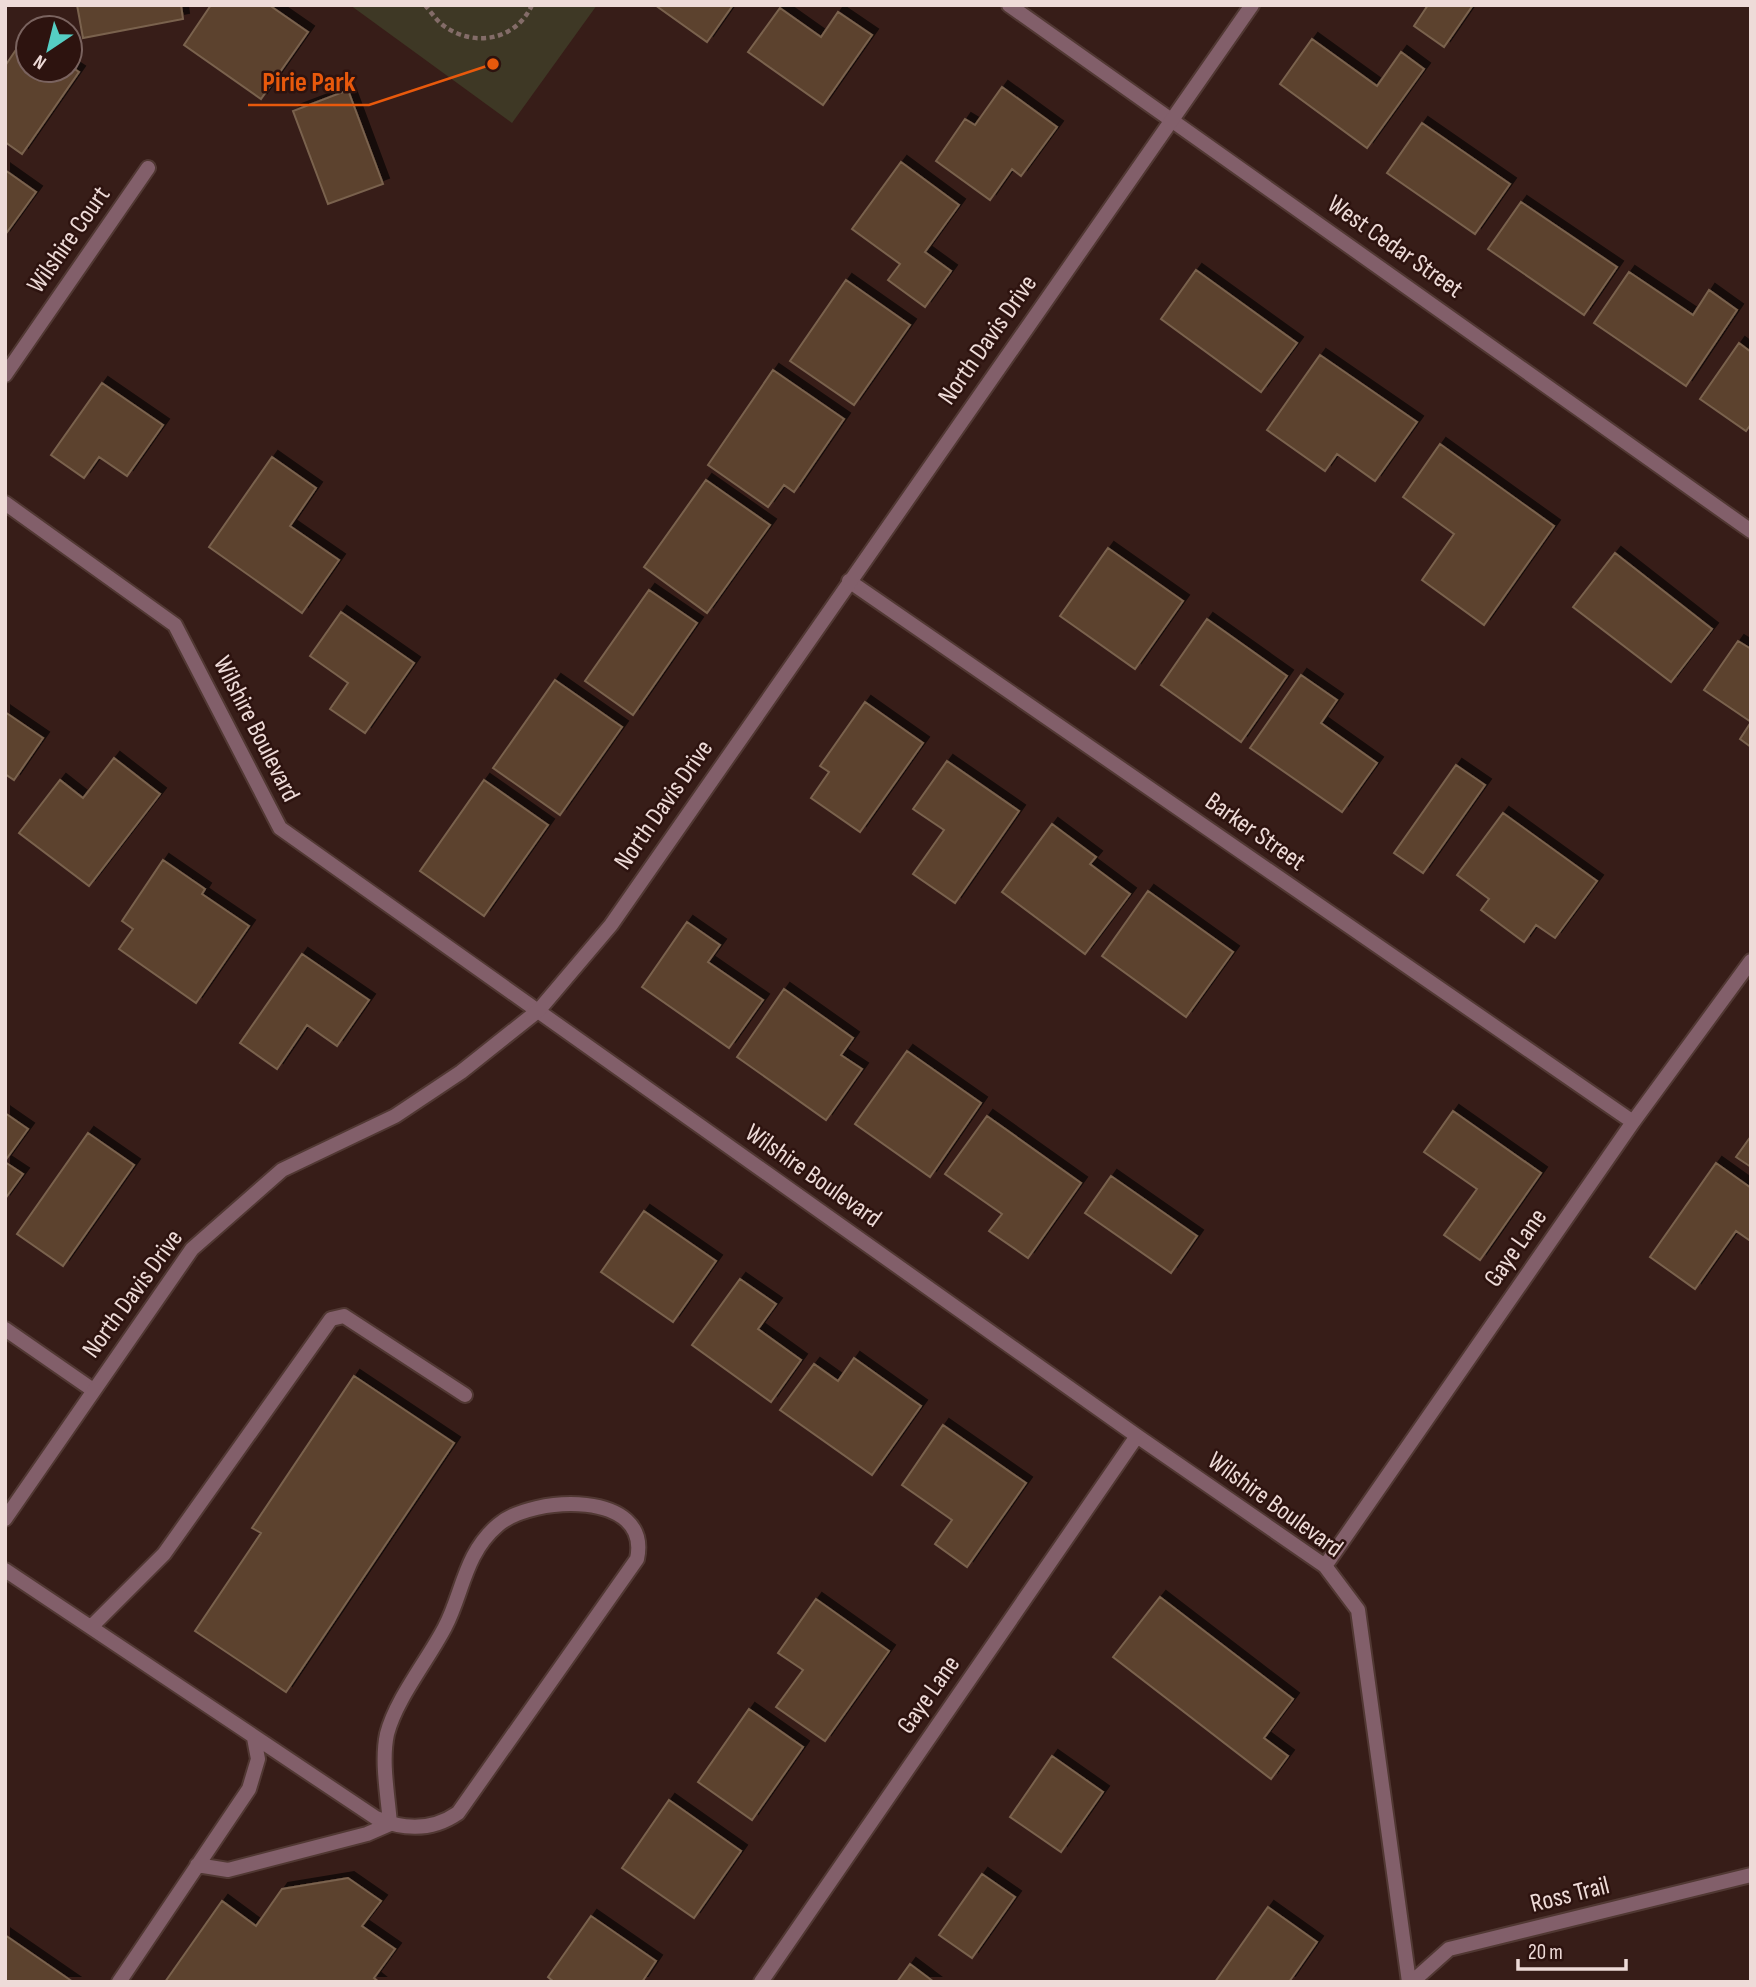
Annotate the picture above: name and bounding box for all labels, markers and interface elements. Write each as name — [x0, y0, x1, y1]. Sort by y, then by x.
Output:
north arrow — [14, 14, 84, 84]
text: N — [29, 49, 51, 74]
callout: Pirie Park — [248, 56, 369, 105]
text: Pirie Park — [262, 66, 356, 99]
street label: Wilshire Court — [21, 181, 117, 299]
street label: West Cedar Street — [1321, 189, 1469, 305]
street label: North Davis Drive — [932, 269, 1044, 411]
street label: Wilshire Boulevard — [206, 651, 306, 807]
street label: North Davis Drive — [608, 734, 720, 876]
street label: Barker Street — [1199, 786, 1311, 878]
street label: Wilshire Boulevard — [739, 1118, 887, 1234]
street label: Gaye Lane — [1478, 1203, 1554, 1293]
street label: North Davis Drive — [76, 1224, 190, 1364]
street label: Wilshire Boulevard — [1201, 1446, 1349, 1564]
street label: Gaye Lane — [891, 1650, 967, 1740]
street label: Ross Trail — [1527, 1870, 1613, 1920]
scale bar — [1518, 1927, 1626, 1971]
text: 20 m — [1528, 1940, 1563, 1965]

